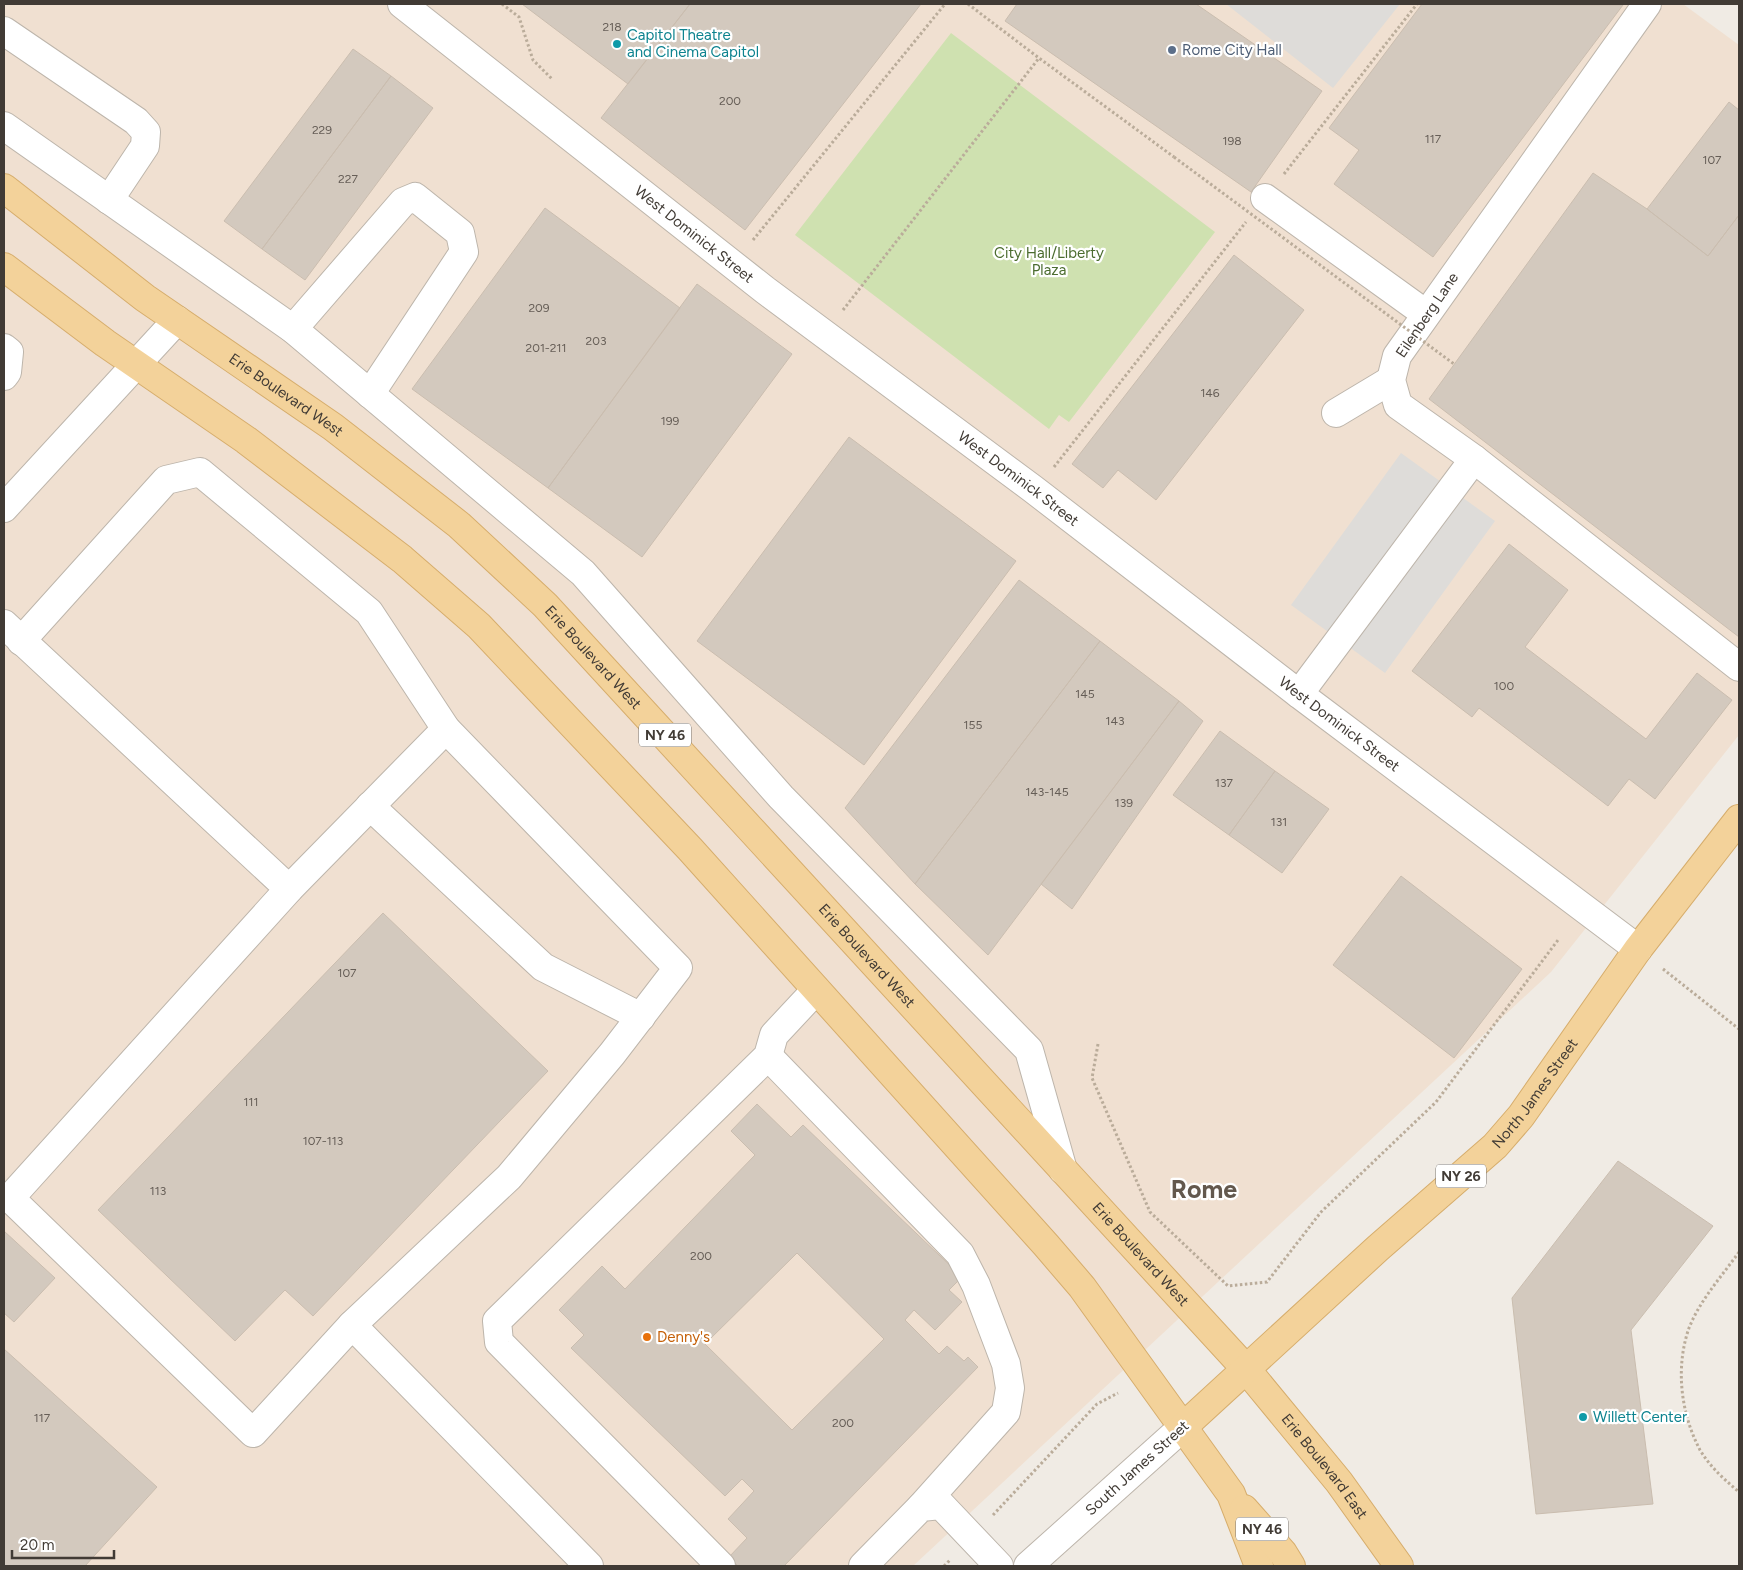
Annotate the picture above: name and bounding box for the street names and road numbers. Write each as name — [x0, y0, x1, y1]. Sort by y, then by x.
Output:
street label: West Dominick Street — [631, 182, 758, 287]
street label: Eilenberg Lane — [1392, 269, 1462, 361]
street label: Erie Boulevard West — [226, 349, 347, 441]
street label: West Dominick Street — [954, 427, 1083, 530]
street label: Erie Boulevard West — [541, 602, 645, 713]
street label: West Dominick Street — [1275, 673, 1403, 776]
road number: NY 46 — [639, 724, 691, 746]
street label: Erie Boulevard West — [815, 900, 919, 1012]
street label: North James Street — [1488, 1035, 1582, 1152]
road number: NY 26 — [1436, 1164, 1486, 1188]
street label: Erie Boulevard West — [1089, 1199, 1193, 1310]
street label: Erie Boulevard East — [1278, 1410, 1372, 1523]
street label: South James Street — [1082, 1417, 1193, 1519]
road number: NY 46 — [1236, 1518, 1288, 1540]

